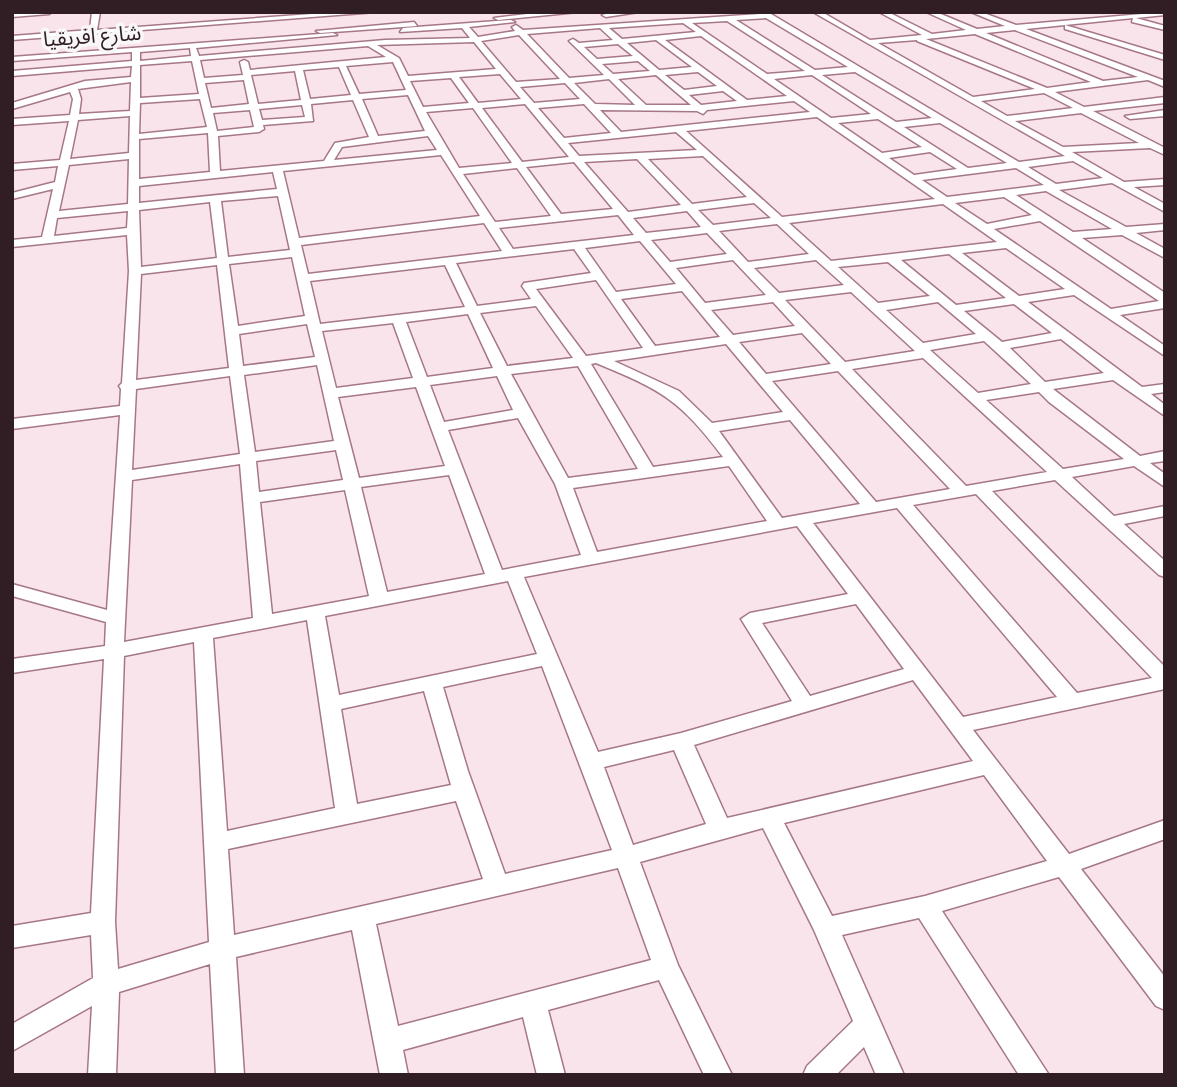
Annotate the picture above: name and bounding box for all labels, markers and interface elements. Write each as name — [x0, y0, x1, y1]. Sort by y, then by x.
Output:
street label: شارع افريقيا — [42, 20, 142, 54]

